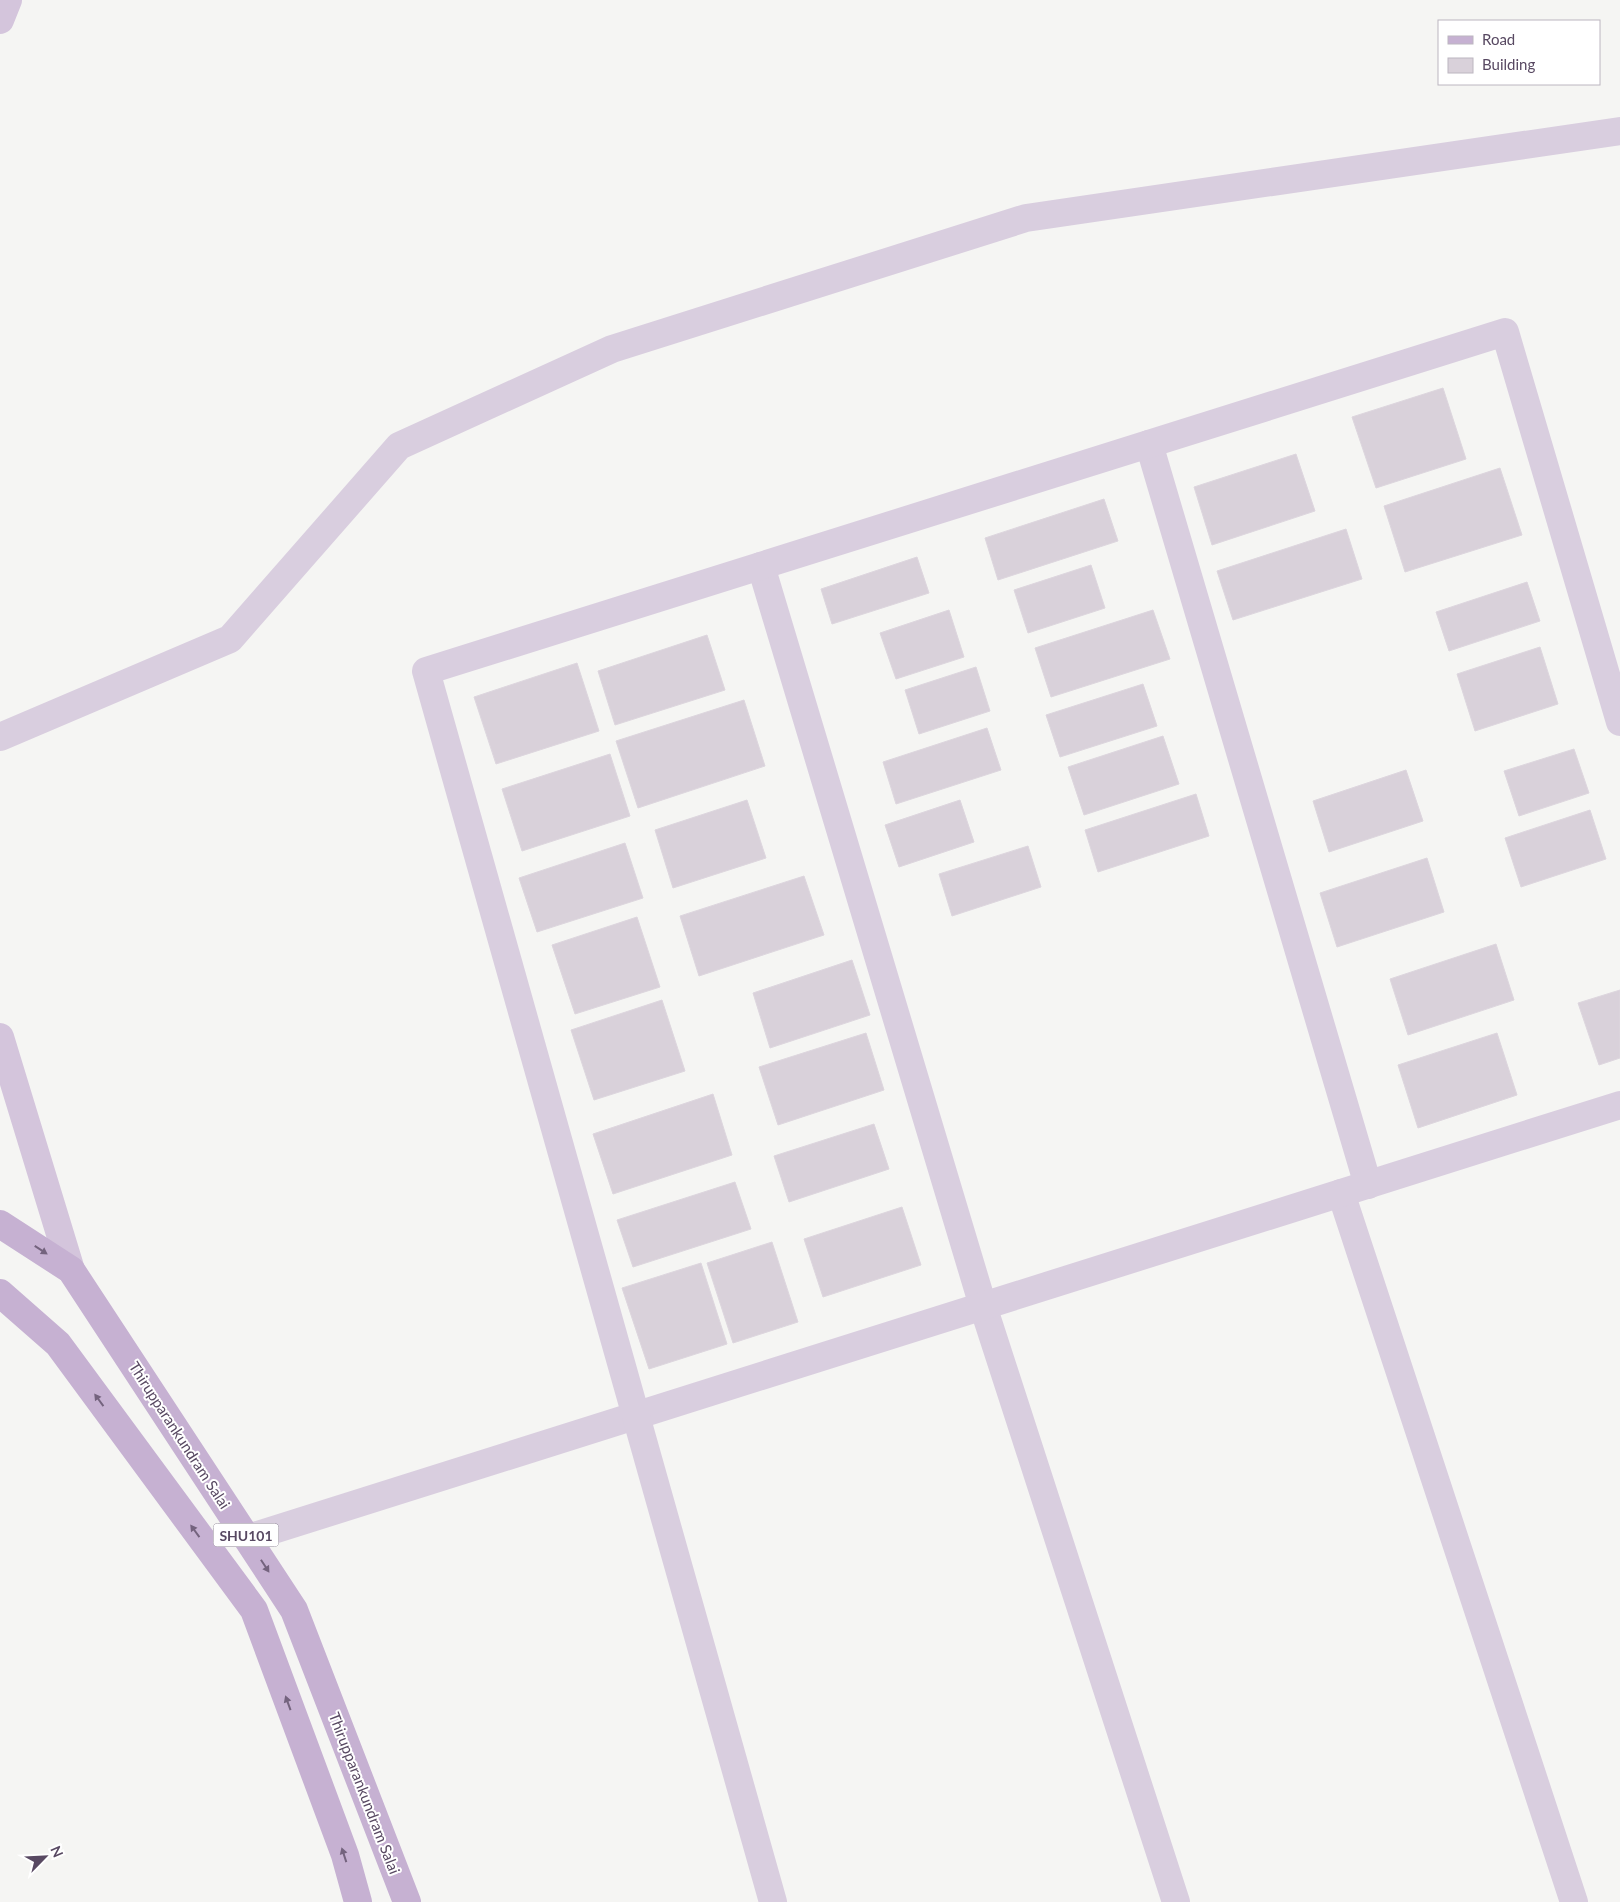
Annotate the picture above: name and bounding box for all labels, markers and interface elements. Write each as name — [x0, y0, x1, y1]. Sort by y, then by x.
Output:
legend — [1438, 20, 1600, 85]
text: Road — [1482, 30, 1515, 48]
text: Building — [1482, 55, 1535, 73]
one-way arrow — [34, 1246, 48, 1255]
street label: Thirupparankundram Salai — [126, 1358, 234, 1512]
one-way arrow — [94, 1393, 104, 1407]
road number: SHU101 — [214, 1524, 278, 1546]
one-way arrow — [190, 1525, 201, 1538]
one-way arrow — [261, 1559, 270, 1572]
one-way arrow — [284, 1695, 292, 1710]
street label: Thirupparankundram Salai — [326, 1710, 404, 1876]
north arrow — [20, 1832, 70, 1882]
text: N — [47, 1843, 67, 1860]
one-way arrow — [340, 1848, 348, 1863]

